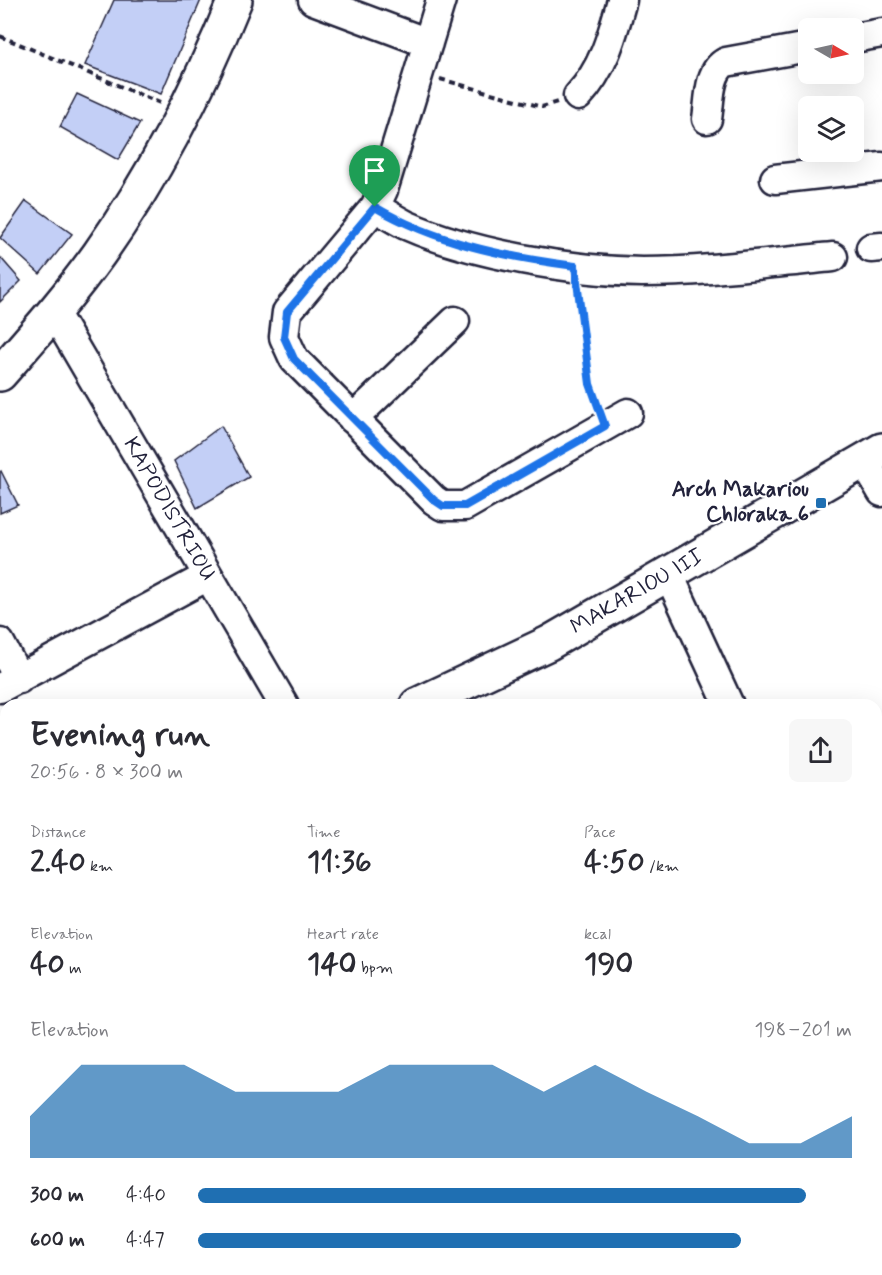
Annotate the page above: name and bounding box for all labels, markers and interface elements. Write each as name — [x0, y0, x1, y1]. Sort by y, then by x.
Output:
north arrow — [798, 18, 864, 84]
map controls — [798, 18, 864, 162]
button: layers — [798, 96, 864, 162]
pin — [349, 145, 400, 207]
icon: arrive — [358, 154, 391, 187]
street label: KAPODISTRIOU — [117, 432, 221, 586]
place label: Arch Makariou Chloraka 6 — [672, 476, 809, 529]
marker: Arch Makariou Chloraka 6 — [814, 496, 828, 510]
street label: MAKARIOU III — [566, 543, 709, 641]
text: Evening run — [30, 714, 210, 758]
button: share — [789, 719, 852, 782]
text: 20:56 · 8 × 300 m — [30, 759, 183, 786]
text: Distance — [30, 822, 86, 843]
text: Time — [307, 822, 341, 843]
text: Pace — [584, 822, 616, 843]
text: 2.40 — [30, 843, 86, 882]
text: 11:36 — [307, 843, 371, 882]
text: 4:50 — [584, 843, 645, 882]
text: km — [86, 856, 113, 877]
text: /km — [645, 856, 679, 877]
text: Elevation — [30, 924, 93, 945]
text: Heart rate — [307, 924, 379, 945]
text: kcal — [584, 924, 611, 945]
text: 40 — [30, 945, 65, 984]
text: 140 — [307, 945, 357, 984]
text: 190 — [584, 945, 633, 984]
text: m — [65, 958, 82, 979]
text: bpm — [357, 958, 393, 979]
text: Elevation — [30, 1017, 109, 1044]
text: 198–201 m — [755, 1017, 852, 1044]
text: 300 m — [30, 1182, 84, 1209]
text: 4:40 — [126, 1182, 166, 1209]
text: 600 m — [30, 1227, 85, 1254]
text: 4:47 — [126, 1227, 165, 1254]

